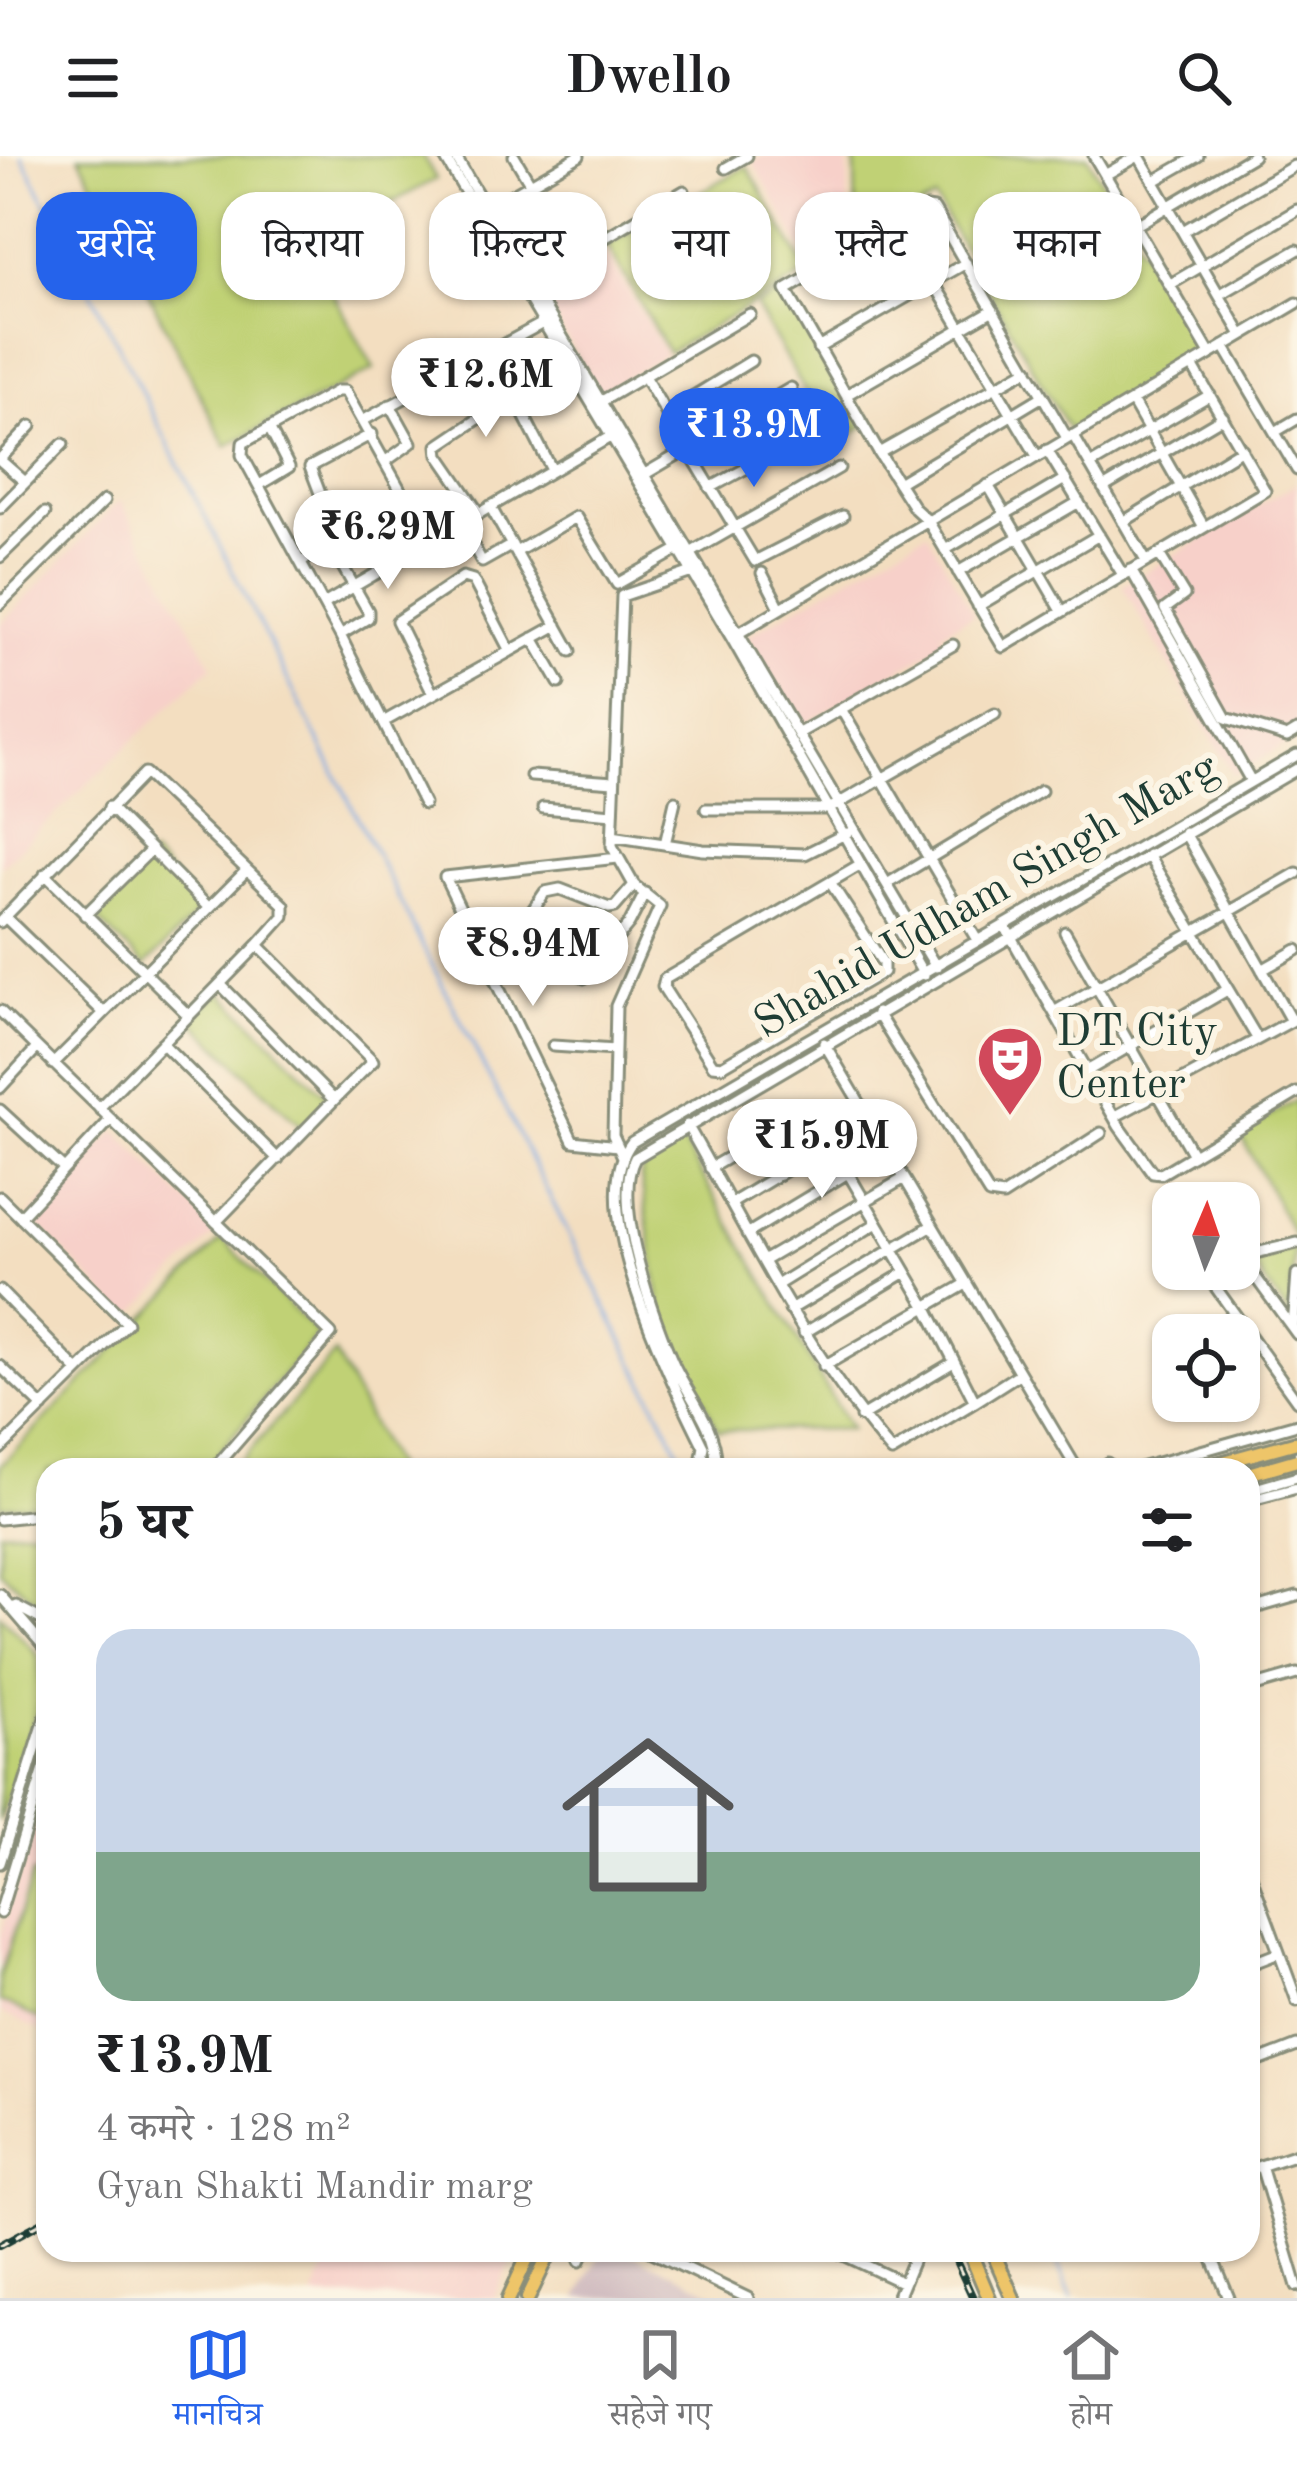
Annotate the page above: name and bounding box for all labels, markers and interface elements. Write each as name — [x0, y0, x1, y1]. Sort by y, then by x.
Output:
icon: menu — [60, 45, 126, 111]
icon: search — [1171, 45, 1237, 111]
text: Dwello — [565, 51, 732, 105]
chip: खरीदें — [36, 192, 197, 300]
chip: किराया — [221, 192, 405, 300]
chip: फ़िल्टर — [429, 192, 607, 300]
chip: नया — [631, 192, 771, 300]
chip: फ़्लैट — [795, 192, 949, 300]
chip: मकान — [973, 192, 1142, 300]
pin: ₹12.6M — [388, 338, 584, 440]
text: ₹12.6M — [418, 357, 554, 396]
pin: ₹13.9M — [656, 388, 852, 490]
text: ₹13.9M — [686, 407, 822, 446]
pin: ₹6.29M — [290, 490, 486, 592]
text: ₹6.29M — [320, 509, 456, 548]
street label: Shahid Udham Singh Marg — [747, 746, 1227, 1048]
pin: ₹8.94M — [435, 907, 631, 1009]
text: ₹8.94M — [465, 926, 601, 965]
place label: DT City Center — [1056, 1011, 1218, 1108]
theatre icon: DT City Center — [975, 1024, 1045, 1118]
pin: ₹15.9M — [724, 1099, 920, 1201]
text: ₹15.9M — [754, 1118, 890, 1157]
north arrow — [1152, 1182, 1260, 1290]
map controls — [1152, 1182, 1260, 1422]
button: locate — [1152, 1314, 1260, 1422]
icon: filters — [1134, 1497, 1200, 1563]
text: 5 घर — [96, 1499, 191, 1550]
icon: home — [540, 1707, 756, 1923]
text: ₹13.9M — [96, 2033, 273, 2084]
text: 4 कमरे · 128 m² — [96, 2110, 351, 2149]
text: Gyan Shakti Mandir marg — [96, 2168, 533, 2207]
tab: मानचित्र — [173, 2322, 263, 2446]
tab: सहेजे गए — [609, 2322, 712, 2446]
tab: होम — [1058, 2322, 1124, 2446]

